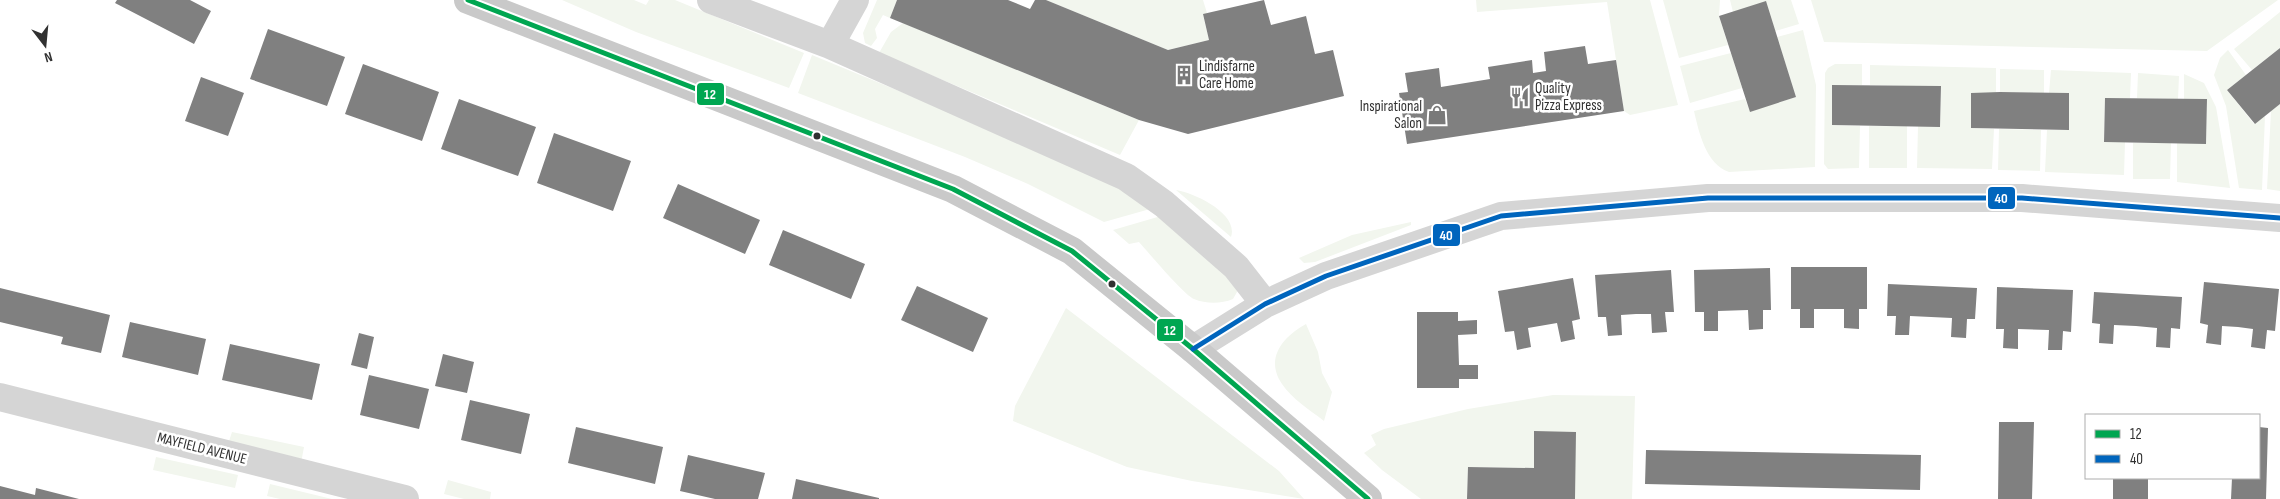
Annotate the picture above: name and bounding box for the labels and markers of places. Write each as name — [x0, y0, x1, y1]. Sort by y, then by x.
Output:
place label: Lindisfarne Care Home — [1199, 57, 1255, 93]
building icon: Lindisfarne Care Home — [1173, 64, 1195, 86]
place label: Quality Pizza Express — [1535, 79, 1602, 115]
restaurant icon: Quality Pizza Express — [1509, 86, 1531, 108]
place label: Inspirational Salon — [1360, 97, 1422, 133]
shop icon: Inspirational Salon — [1426, 104, 1448, 126]
unlabelled marker — [812, 131, 822, 141]
unlabelled marker — [1107, 279, 1117, 289]

